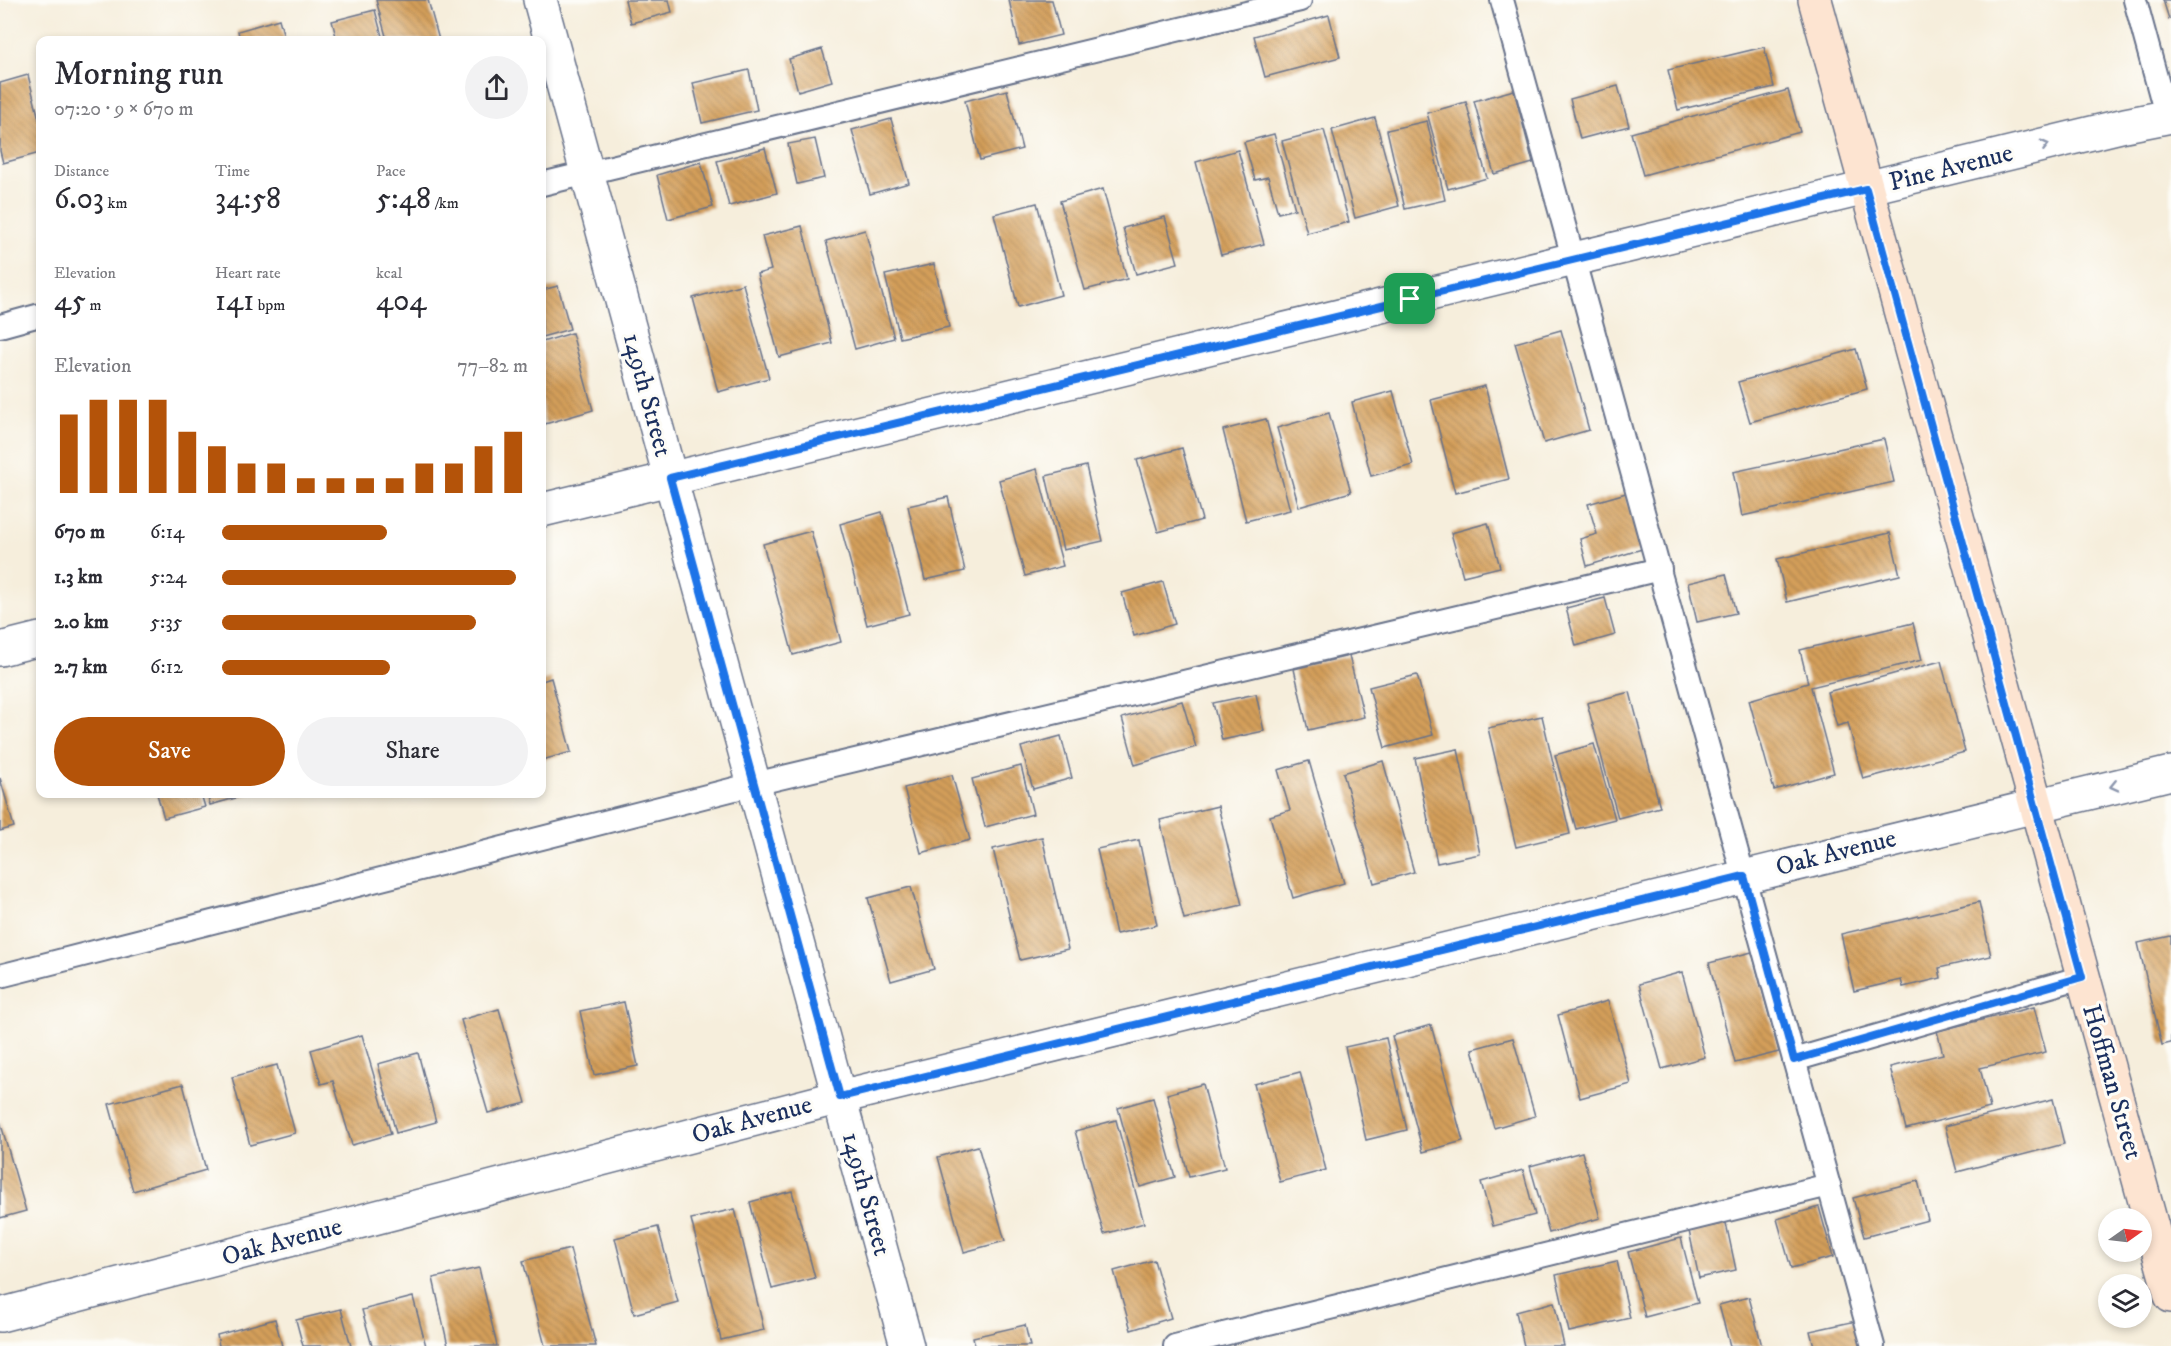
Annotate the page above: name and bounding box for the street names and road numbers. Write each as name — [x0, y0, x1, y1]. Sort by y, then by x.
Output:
street label: Pine Avenue — [1886, 137, 2016, 199]
street label: 149th Street — [615, 330, 679, 460]
street label: Oak Avenue — [1772, 822, 1900, 884]
street label: Hoffman Street — [2074, 1001, 2150, 1163]
street label: Oak Avenue — [688, 1088, 816, 1152]
street label: 149th Street — [834, 1129, 898, 1259]
street label: Oak Avenue — [218, 1210, 346, 1274]

